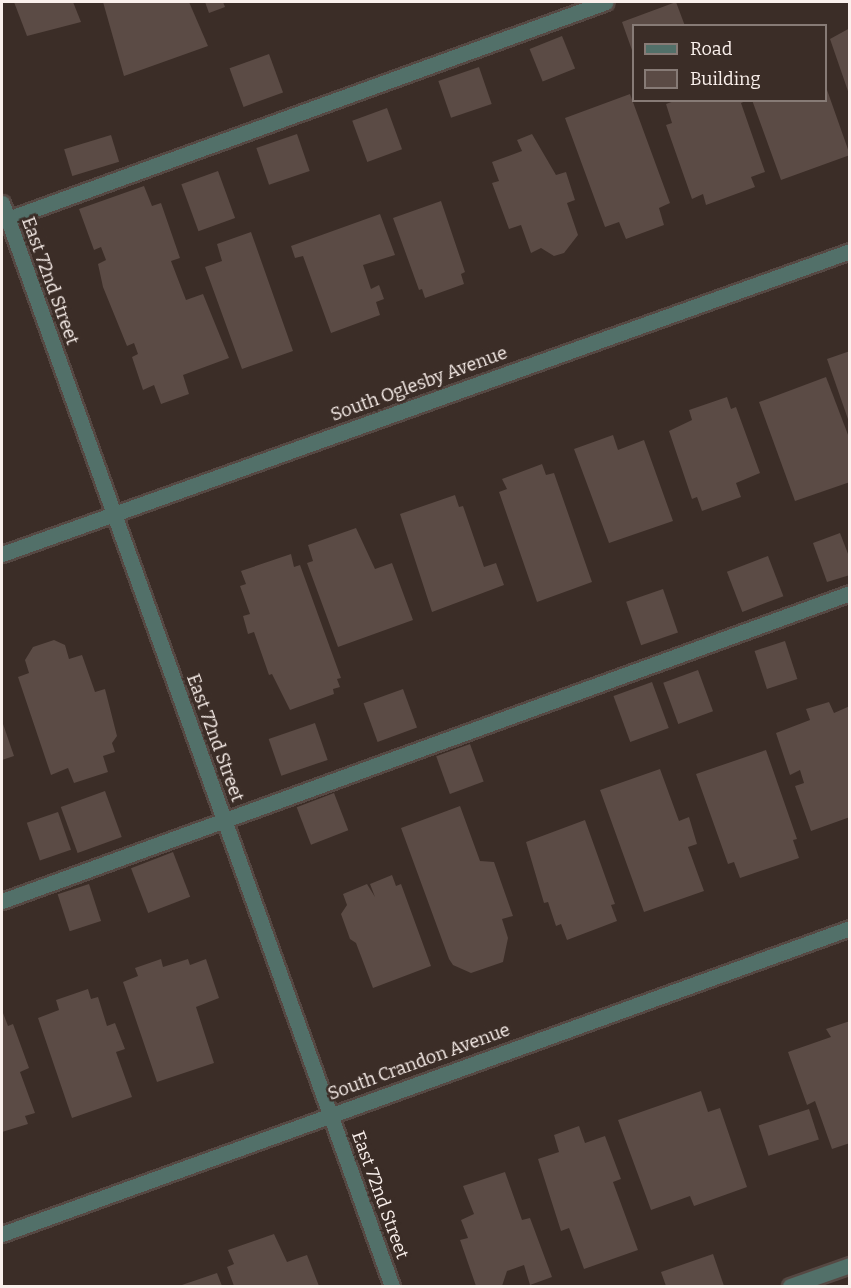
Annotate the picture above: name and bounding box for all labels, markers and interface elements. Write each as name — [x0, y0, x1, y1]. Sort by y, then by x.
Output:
legend — [632, 24, 827, 102]
text: Road — [690, 38, 732, 60]
text: Building — [690, 68, 761, 90]
street label: East 72nd Street — [17, 214, 83, 348]
street label: South Oglesby Avenue — [328, 342, 510, 426]
street label: East 72nd Street — [182, 671, 248, 805]
street label: South Crandon Avenue — [325, 1019, 513, 1105]
street label: East 72nd Street — [347, 1128, 413, 1262]

